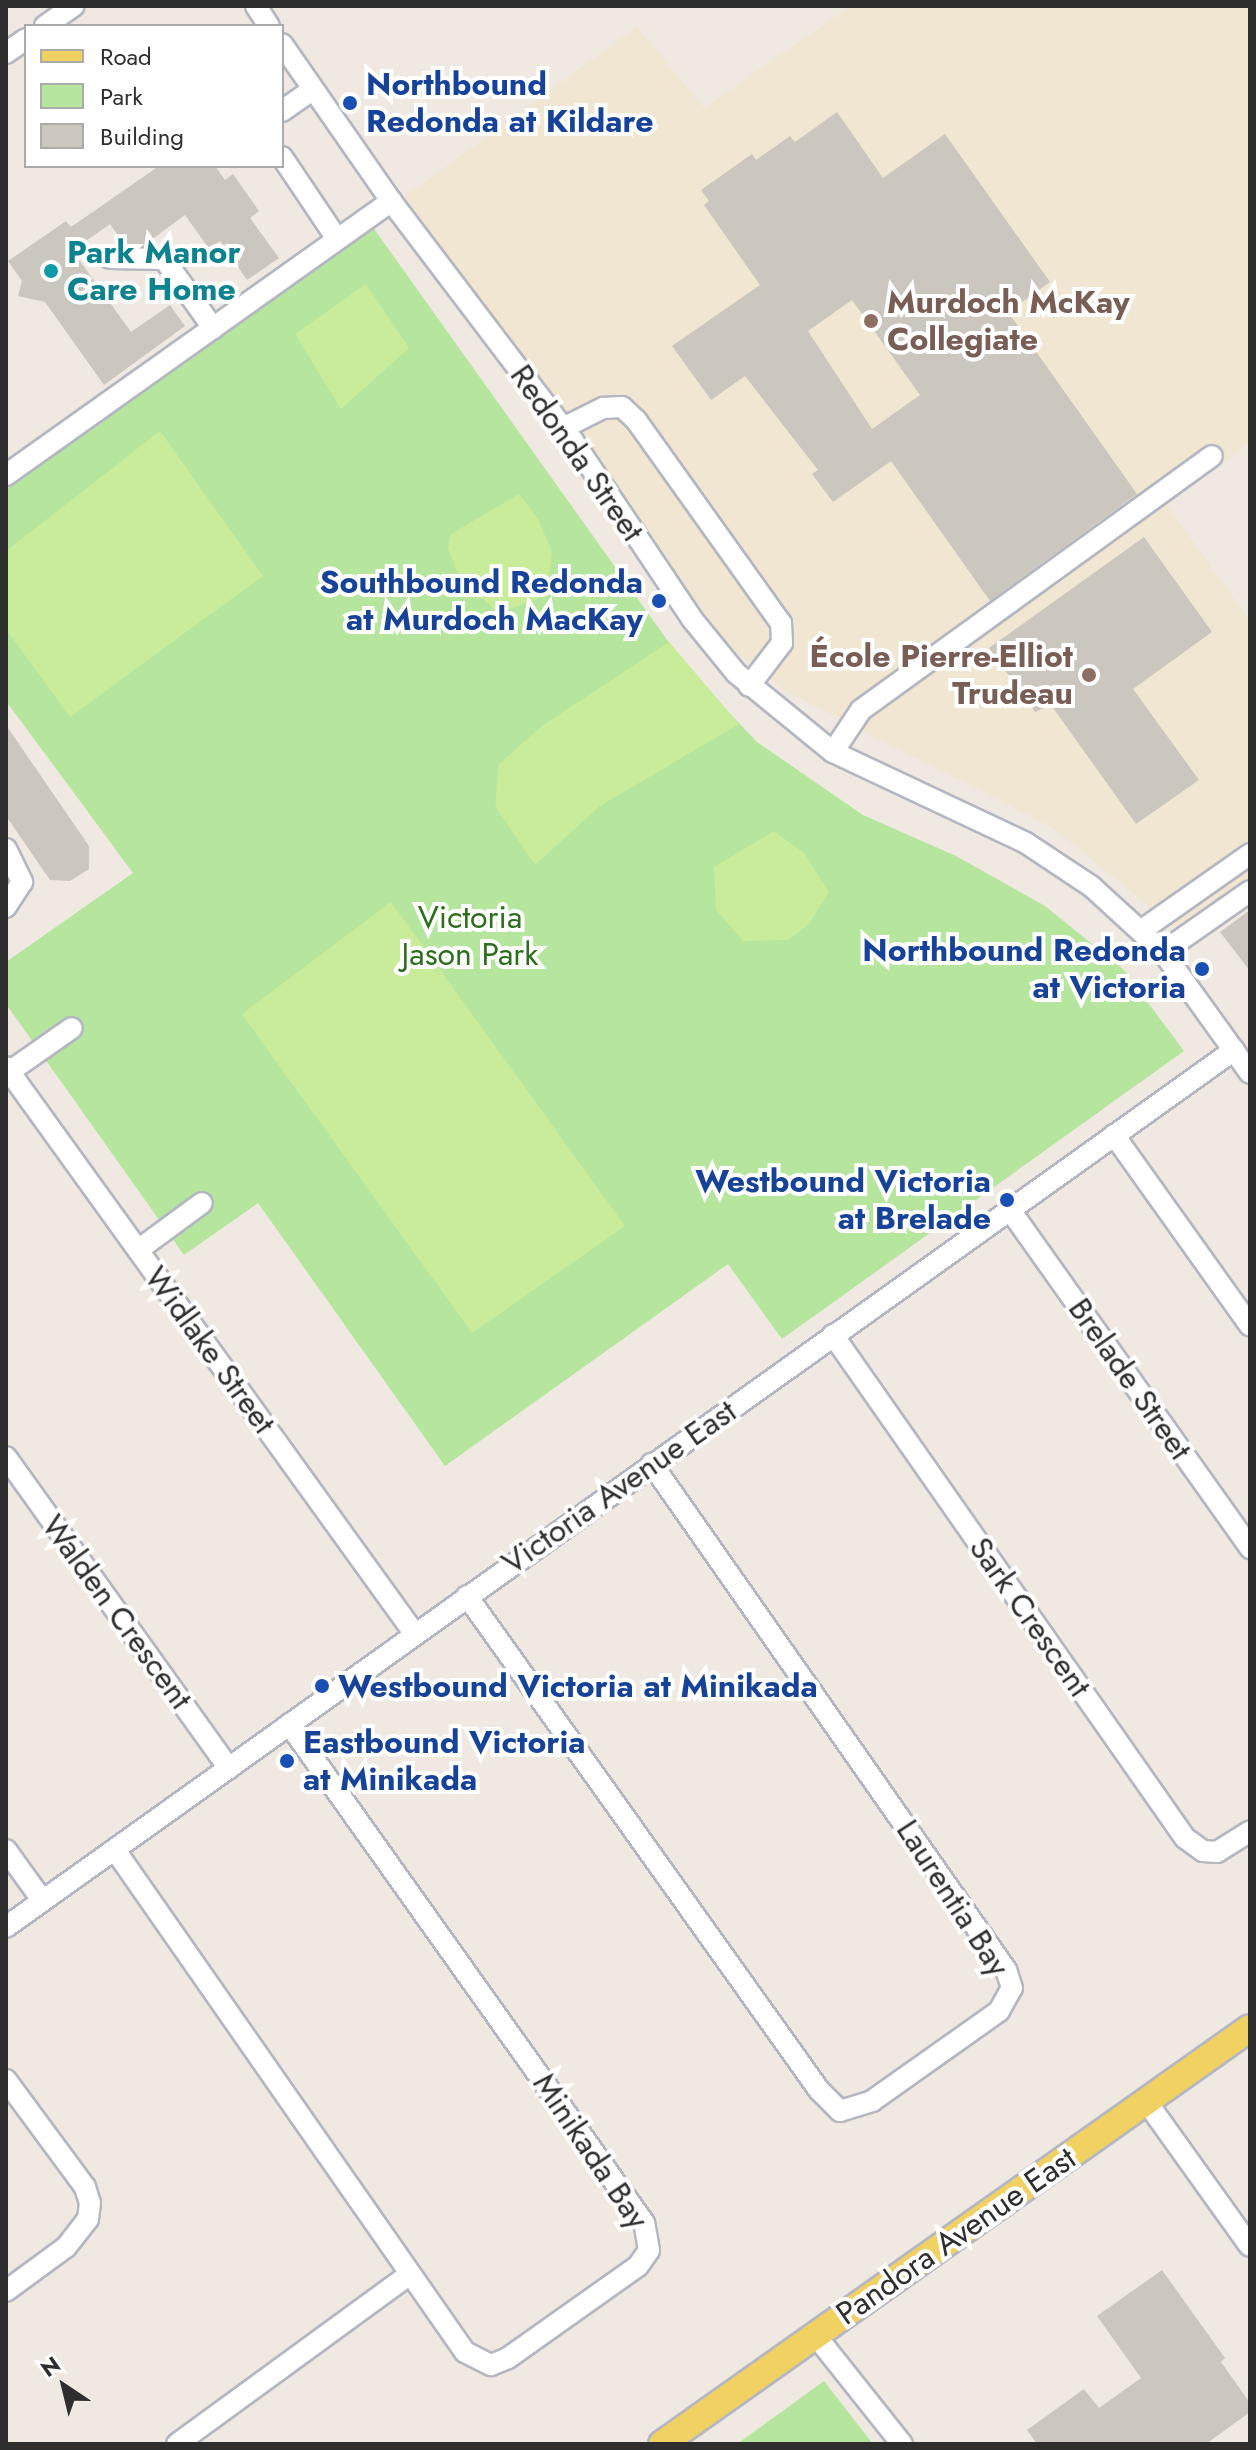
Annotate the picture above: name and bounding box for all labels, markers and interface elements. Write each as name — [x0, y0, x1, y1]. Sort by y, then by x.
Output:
legend — [24, 24, 284, 168]
text: Road — [100, 39, 152, 74]
place label: Northbound Redonda at Kildare — [366, 66, 654, 141]
text: Park — [100, 79, 143, 114]
marker: Northbound Redonda at Kildare — [341, 94, 359, 112]
text: Building — [100, 119, 184, 154]
place label: Park Manor Care Home — [67, 234, 241, 309]
marker: Park Manor Care Home — [42, 262, 60, 280]
place label: Murdoch McKay Collegiate — [887, 284, 1130, 359]
marker: Murdoch McKay Collegiate — [862, 312, 880, 330]
street label: Redonda Street — [502, 357, 652, 549]
place label: Southbound Redonda at Murdoch MacKay — [320, 564, 643, 639]
marker: Southbound Redonda at Murdoch MacKay — [650, 592, 668, 610]
place label: École Pierre-Elliot Trudeau — [810, 638, 1073, 713]
marker: École Pierre-Elliot Trudeau — [1080, 666, 1098, 684]
park label: Victoria Jason Park — [402, 899, 538, 974]
place label: Northbound Redonda at Victoria — [862, 932, 1186, 1007]
marker: Northbound Redonda at Victoria — [1193, 960, 1211, 978]
place label: Westbound Victoria at Brelade — [695, 1163, 991, 1238]
marker: Westbound Victoria at Brelade — [998, 1191, 1016, 1209]
street label: Widlake Street — [137, 1259, 283, 1441]
street label: Brelade Street — [1060, 1291, 1200, 1467]
street label: Victoria Avenue East — [495, 1392, 743, 1582]
street label: Walden Crescent — [34, 1508, 200, 1716]
street label: Sark Crescent — [961, 1530, 1099, 1704]
place label: Westbound Victoria at Minikada — [338, 1667, 818, 1705]
marker: Westbound Victoria at Minikada — [313, 1677, 331, 1695]
place label: Eastbound Victoria at Minikada — [303, 1724, 586, 1799]
marker: Eastbound Victoria at Minikada — [278, 1752, 296, 1770]
street label: Laurentia Bay — [888, 1813, 1018, 1983]
street label: Minikada Bay — [525, 2066, 657, 2236]
street label: Pandora Avenue East — [829, 2139, 1083, 2333]
north arrow — [24, 2346, 104, 2426]
text: N — [34, 2348, 67, 2384]

